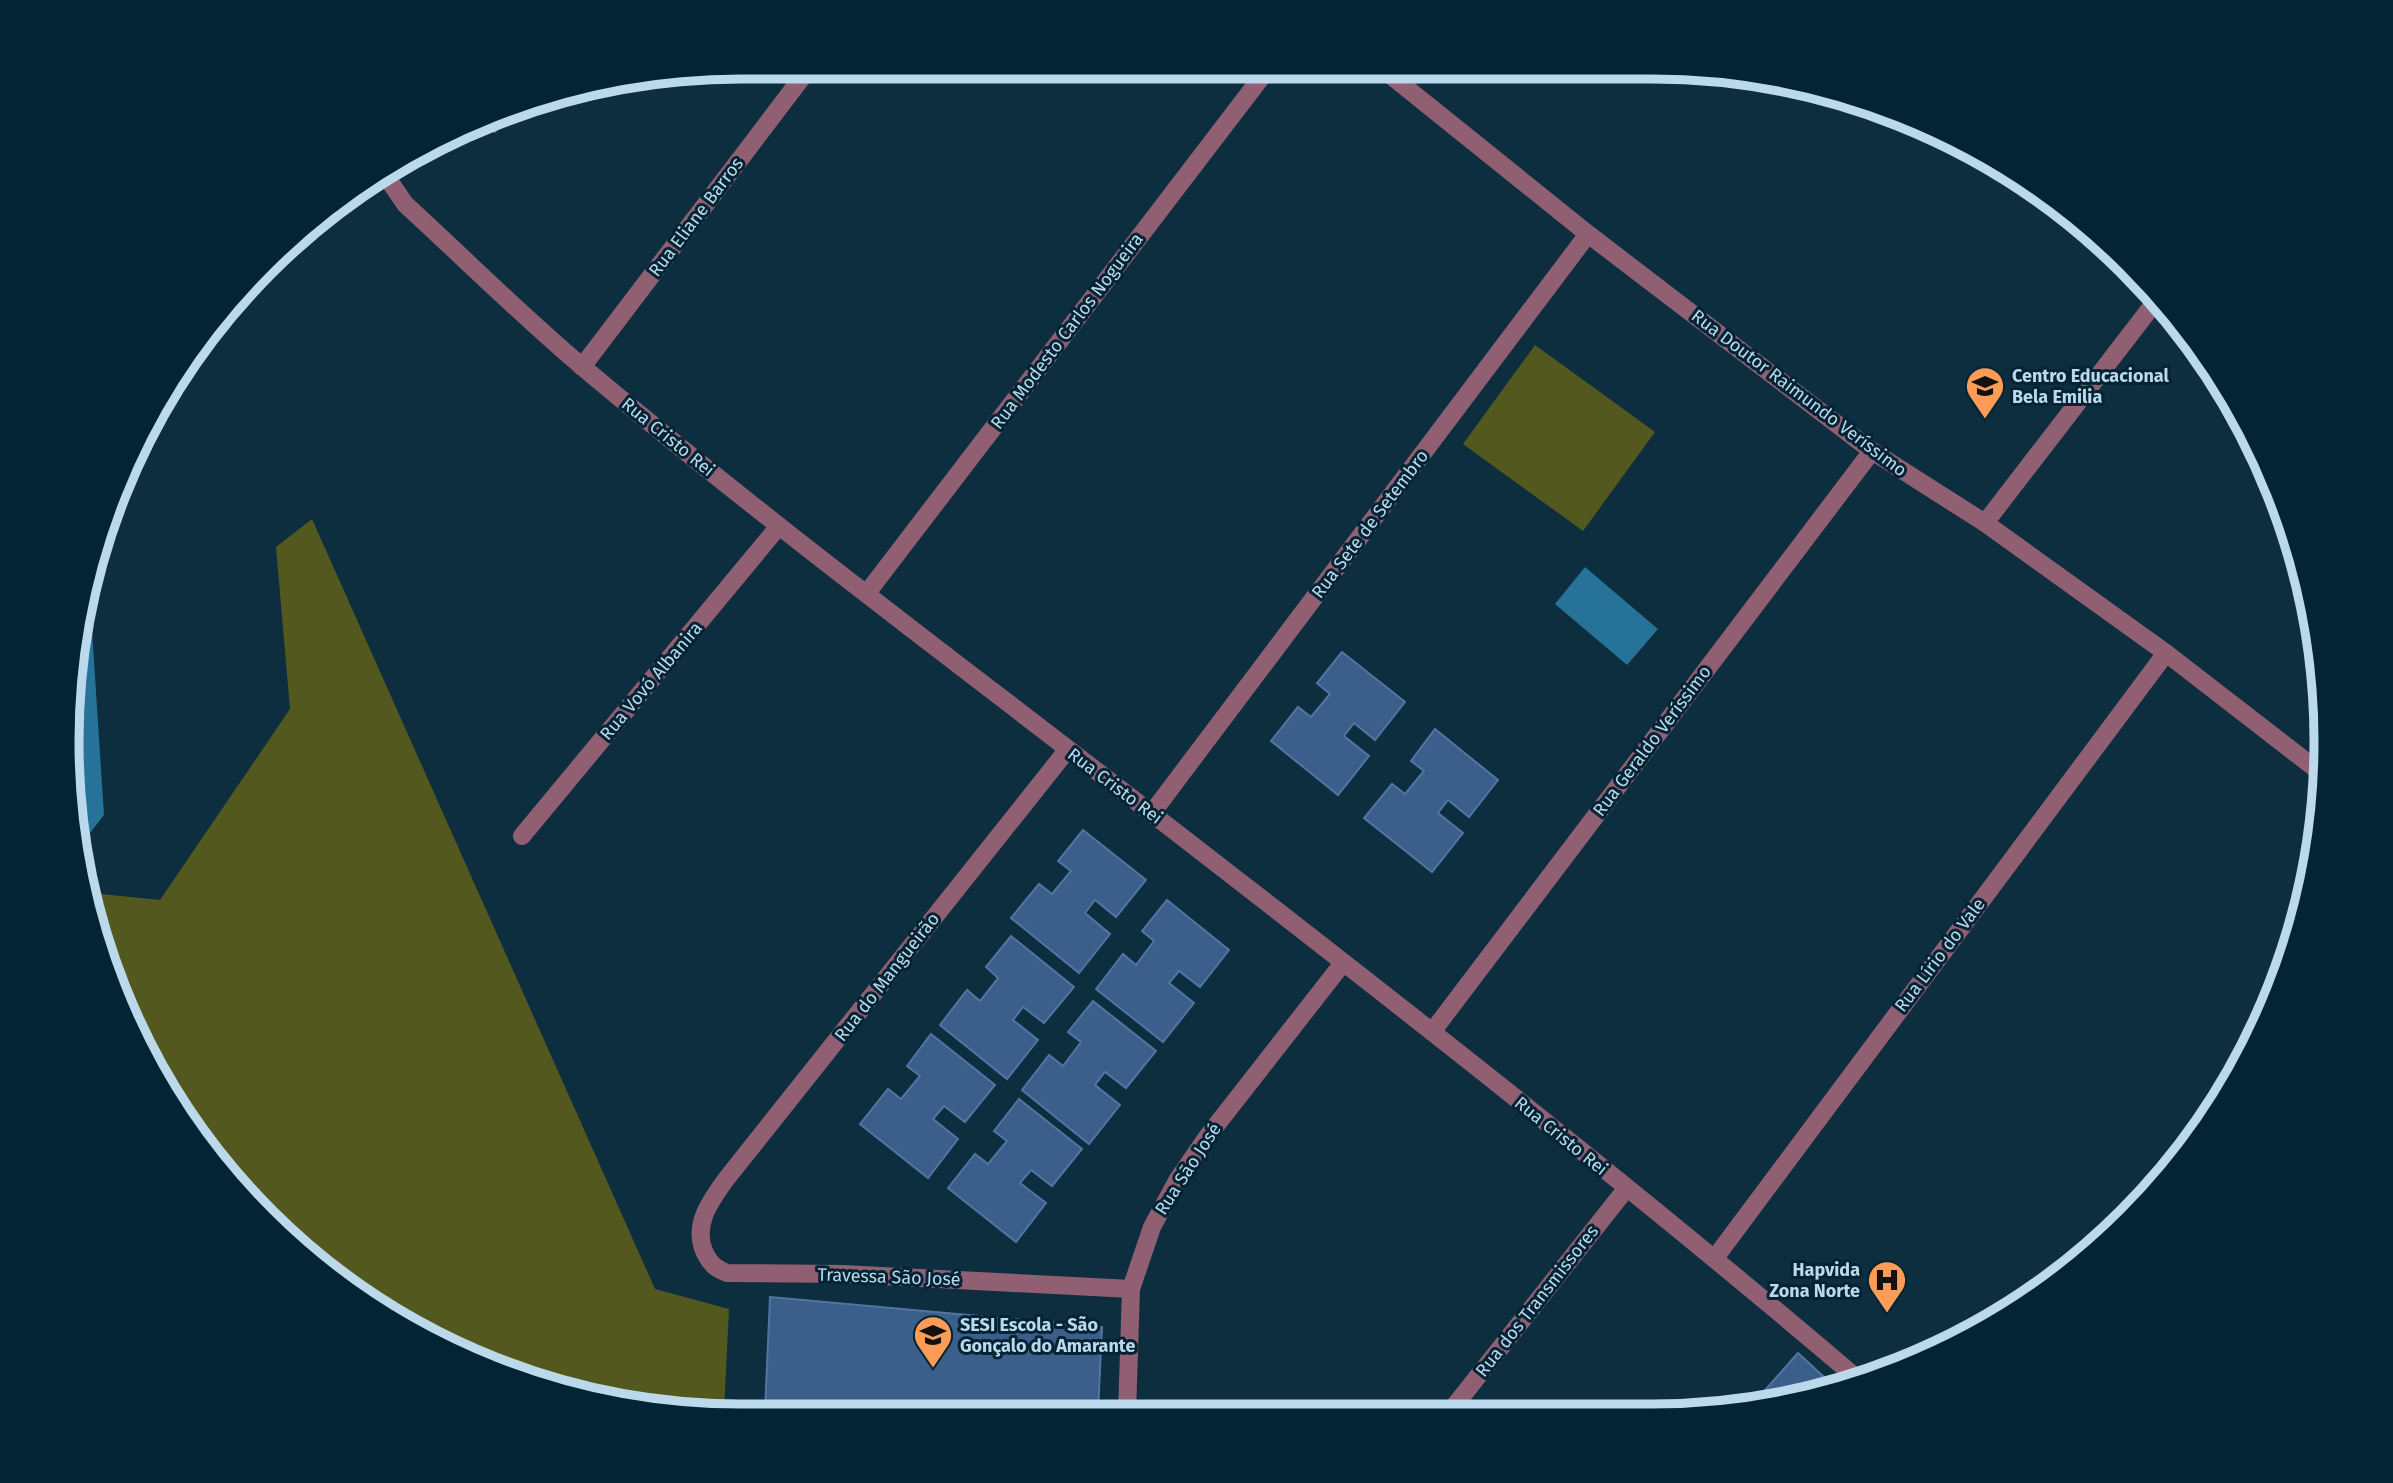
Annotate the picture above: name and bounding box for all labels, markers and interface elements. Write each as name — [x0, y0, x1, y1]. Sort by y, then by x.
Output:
street label: Rua Eliane Barros — [644, 153, 748, 281]
street label: Rua Modesto Carlos Nogueira — [986, 229, 1148, 433]
street label: Rua Doutor Raimundo Veríssimo — [1687, 305, 1911, 481]
school or university icon: Centro Educacional Bela Emilia — [1964, 365, 2006, 420]
place label: Centro Educacional Bela Emilia — [2012, 365, 2170, 408]
street label: Rua Cristo Rei — [617, 393, 719, 481]
street label: Rua Sete de Setembro — [1307, 445, 1433, 603]
street label: Rua Vovó Albanira — [595, 617, 707, 745]
street label: Rua Geraldo Veríssimo — [1588, 661, 1716, 821]
street label: Rua Cristo Rei — [1063, 743, 1167, 829]
street label: Rua Lírio do Vale — [1890, 894, 1990, 1016]
street label: Rua do Mangueirão — [830, 908, 944, 1046]
street label: Rua Cristo Rei — [1510, 1092, 1612, 1180]
street label: Rua São José — [1150, 1119, 1226, 1219]
street label: Rua dos Transmissores — [1471, 1221, 1603, 1381]
place label: Hapvida Zona Norte — [1769, 1259, 1860, 1302]
hospital icon: Hapvida Zona Norte — [1866, 1259, 1908, 1314]
street label: Travessa São José — [817, 1264, 961, 1290]
school or university icon: SESI Escola - São Gonçalo do Amarante — [912, 1314, 954, 1369]
place label: SESI Escola - São Gonçalo do Amarante — [960, 1314, 1135, 1357]

